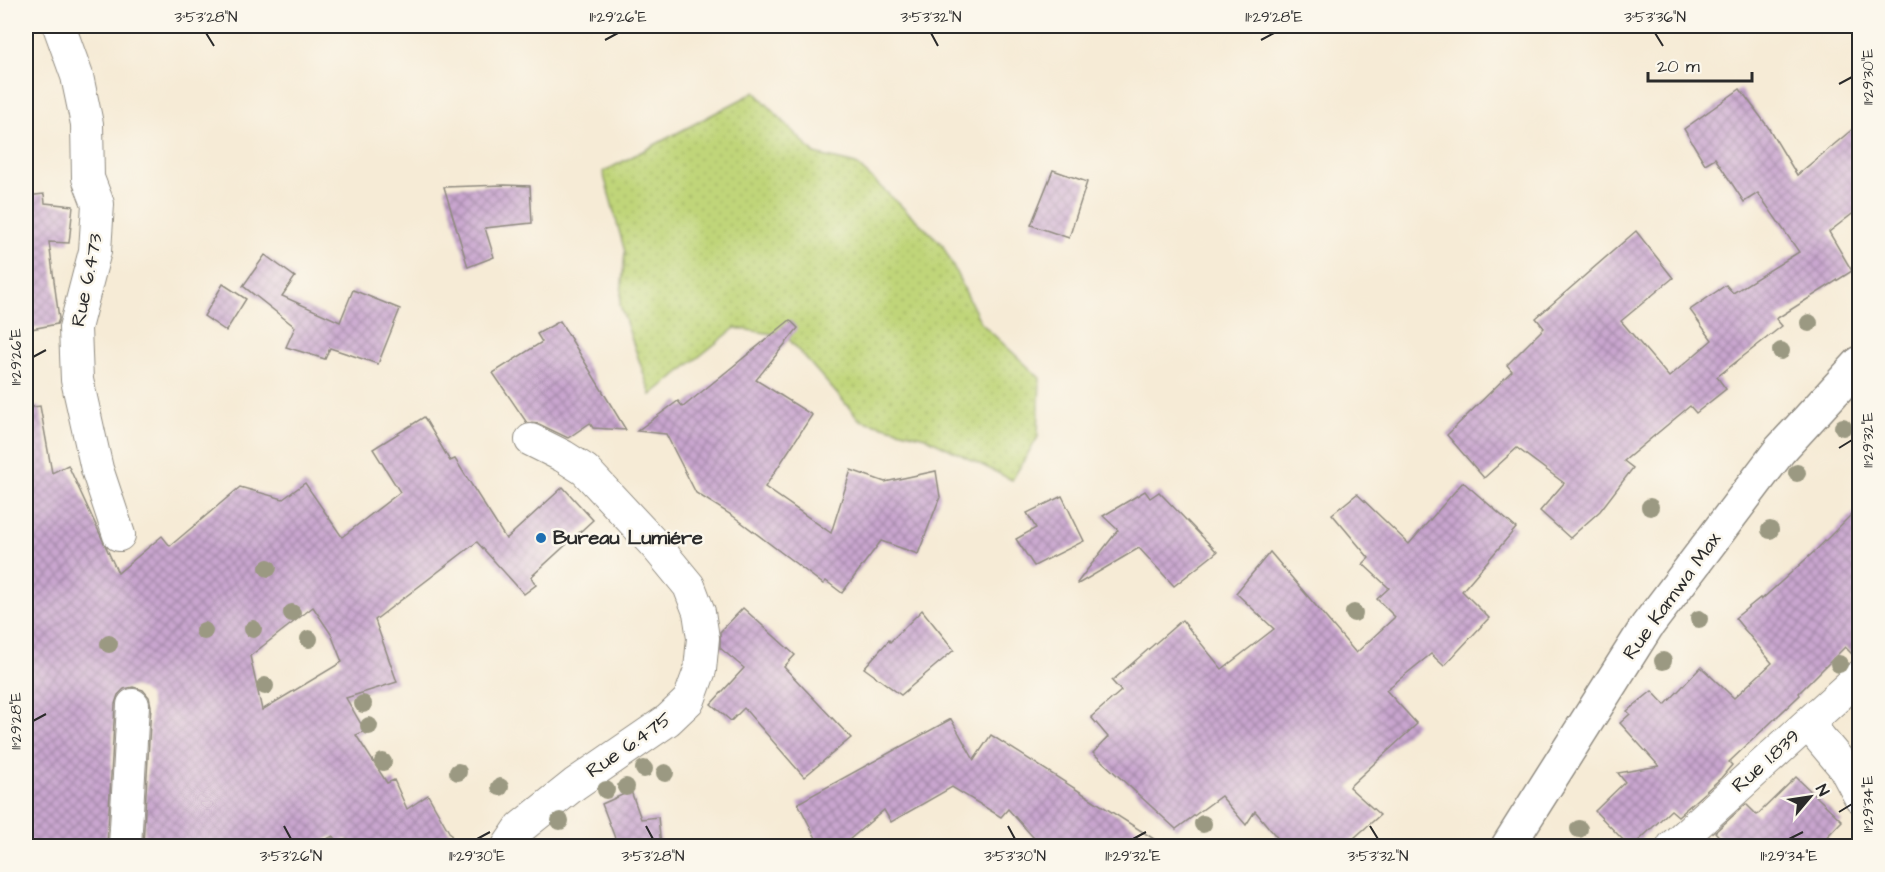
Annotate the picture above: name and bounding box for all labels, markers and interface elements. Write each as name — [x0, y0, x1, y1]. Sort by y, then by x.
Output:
text: 3°53'28"N — [175, 7, 237, 28]
text: 11°29'26"E — [589, 7, 647, 28]
text: 3°53'32"N — [901, 7, 961, 28]
text: 11°29'28"E — [1245, 7, 1303, 28]
text: 3°53'36"N — [1624, 7, 1686, 28]
scale bar — [1648, 45, 1752, 83]
text: 11°29'30"E — [1858, 49, 1879, 105]
text: 20 m — [1657, 54, 1700, 79]
street label: Rue 6.473 — [64, 231, 110, 329]
text: 11°29'26"E — [6, 328, 27, 386]
text: 11°29'32"E — [1858, 412, 1879, 468]
place label: Bureau Lumiére — [553, 524, 703, 552]
street label: Rue Kamwa Max — [1616, 526, 1728, 666]
marker: Bureau Lumiére — [534, 531, 548, 545]
text: 11°29'28"E — [6, 692, 27, 750]
street label: Rue 6.475 — [581, 705, 677, 785]
street label: Rue 1.839 — [1726, 723, 1806, 799]
north arrow — [1780, 767, 1840, 827]
text: 11°29'34"E — [1858, 775, 1879, 832]
text: N — [1810, 780, 1834, 800]
text: 3°53'26"N — [260, 846, 322, 867]
text: 11°29'30"E — [449, 846, 505, 867]
text: 3°53'28"N — [622, 846, 684, 867]
text: 3°53'30"N — [984, 846, 1046, 867]
text: 11°29'32"E — [1105, 846, 1161, 867]
text: 3°53'32"N — [1348, 846, 1408, 867]
text: 11°29'34"E — [1761, 846, 1818, 867]

